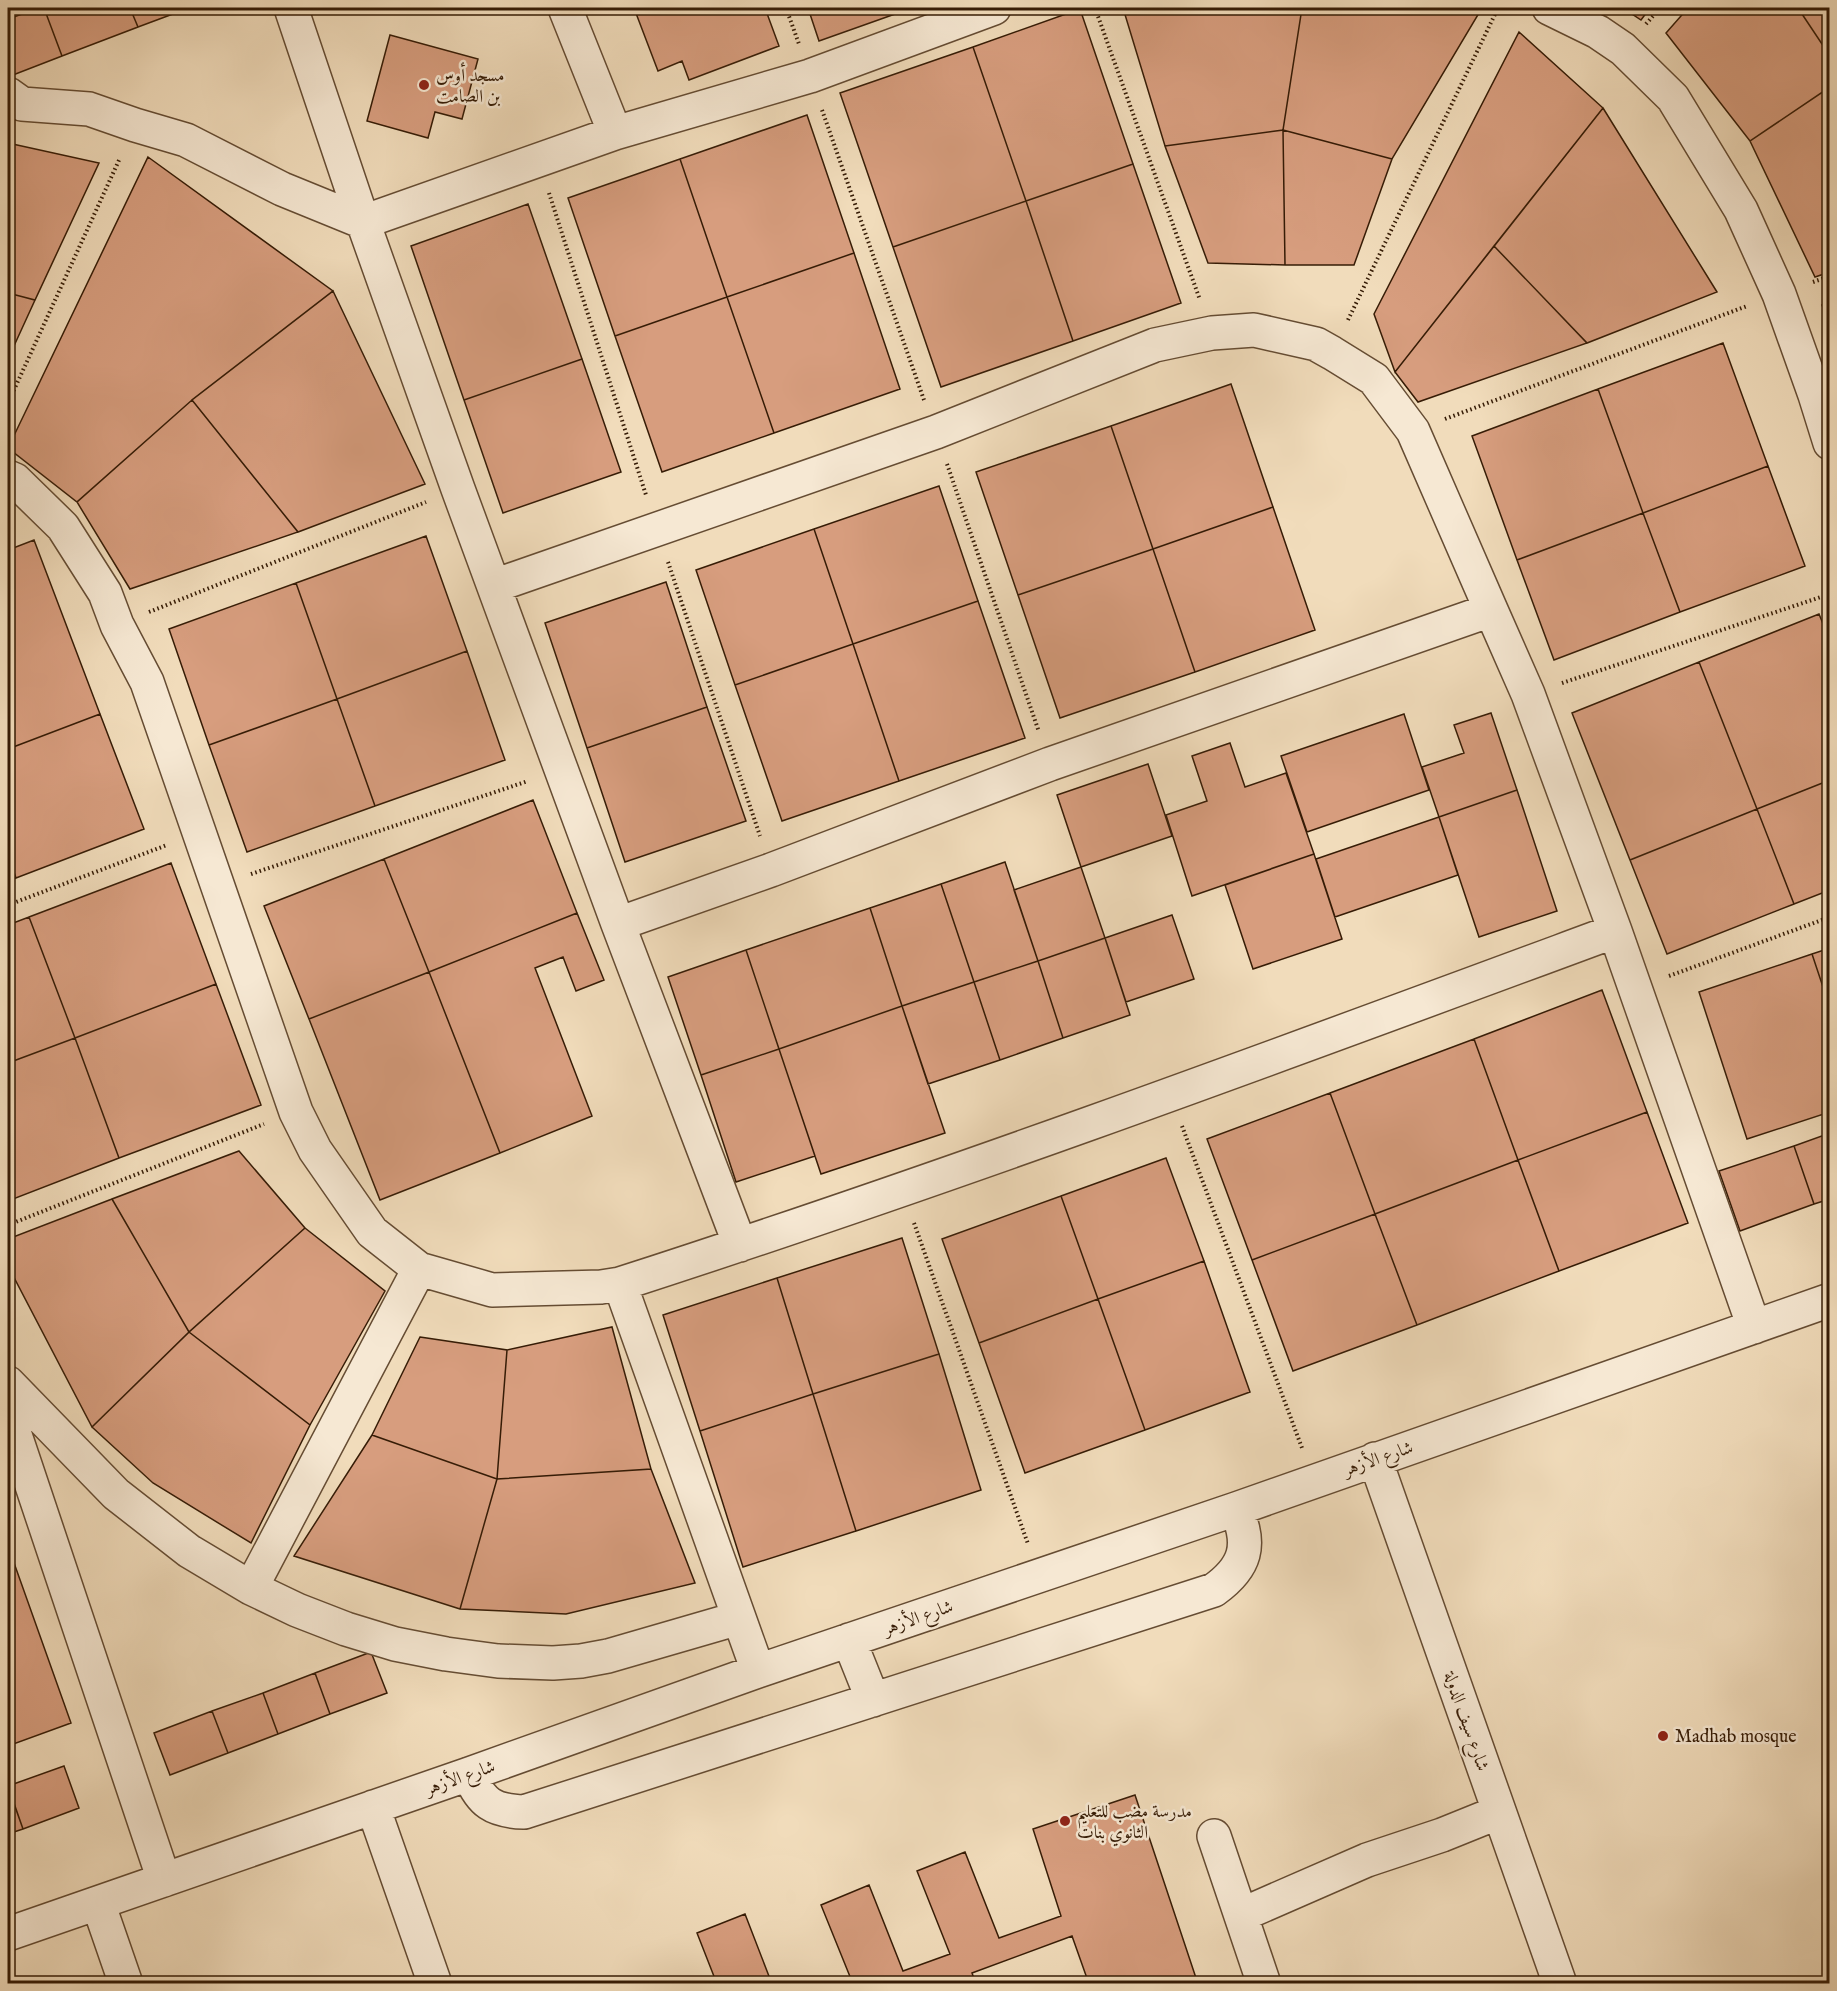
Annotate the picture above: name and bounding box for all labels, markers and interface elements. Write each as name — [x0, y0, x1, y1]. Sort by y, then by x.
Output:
place label: مسجد أوس بن الصامت — [436, 62, 505, 109]
marker: مسجد أوس بن الصامت — [417, 78, 431, 92]
street label: شارع الأزهر — [1338, 1434, 1417, 1485]
street label: شارع الأزهر — [878, 1593, 957, 1644]
street label: شارع سيف الدولة — [1436, 1668, 1493, 1775]
place label: Madhab mosque — [1675, 1726, 1797, 1749]
marker: Madhab mosque — [1656, 1729, 1670, 1743]
street label: شارع الأزهر — [420, 1753, 499, 1804]
place label: مدرسة مضب للتعليم الثانوي بنات — [1077, 1801, 1192, 1847]
marker: مدرسة مضب للتعليم الثانوي بنات — [1058, 1814, 1072, 1828]

